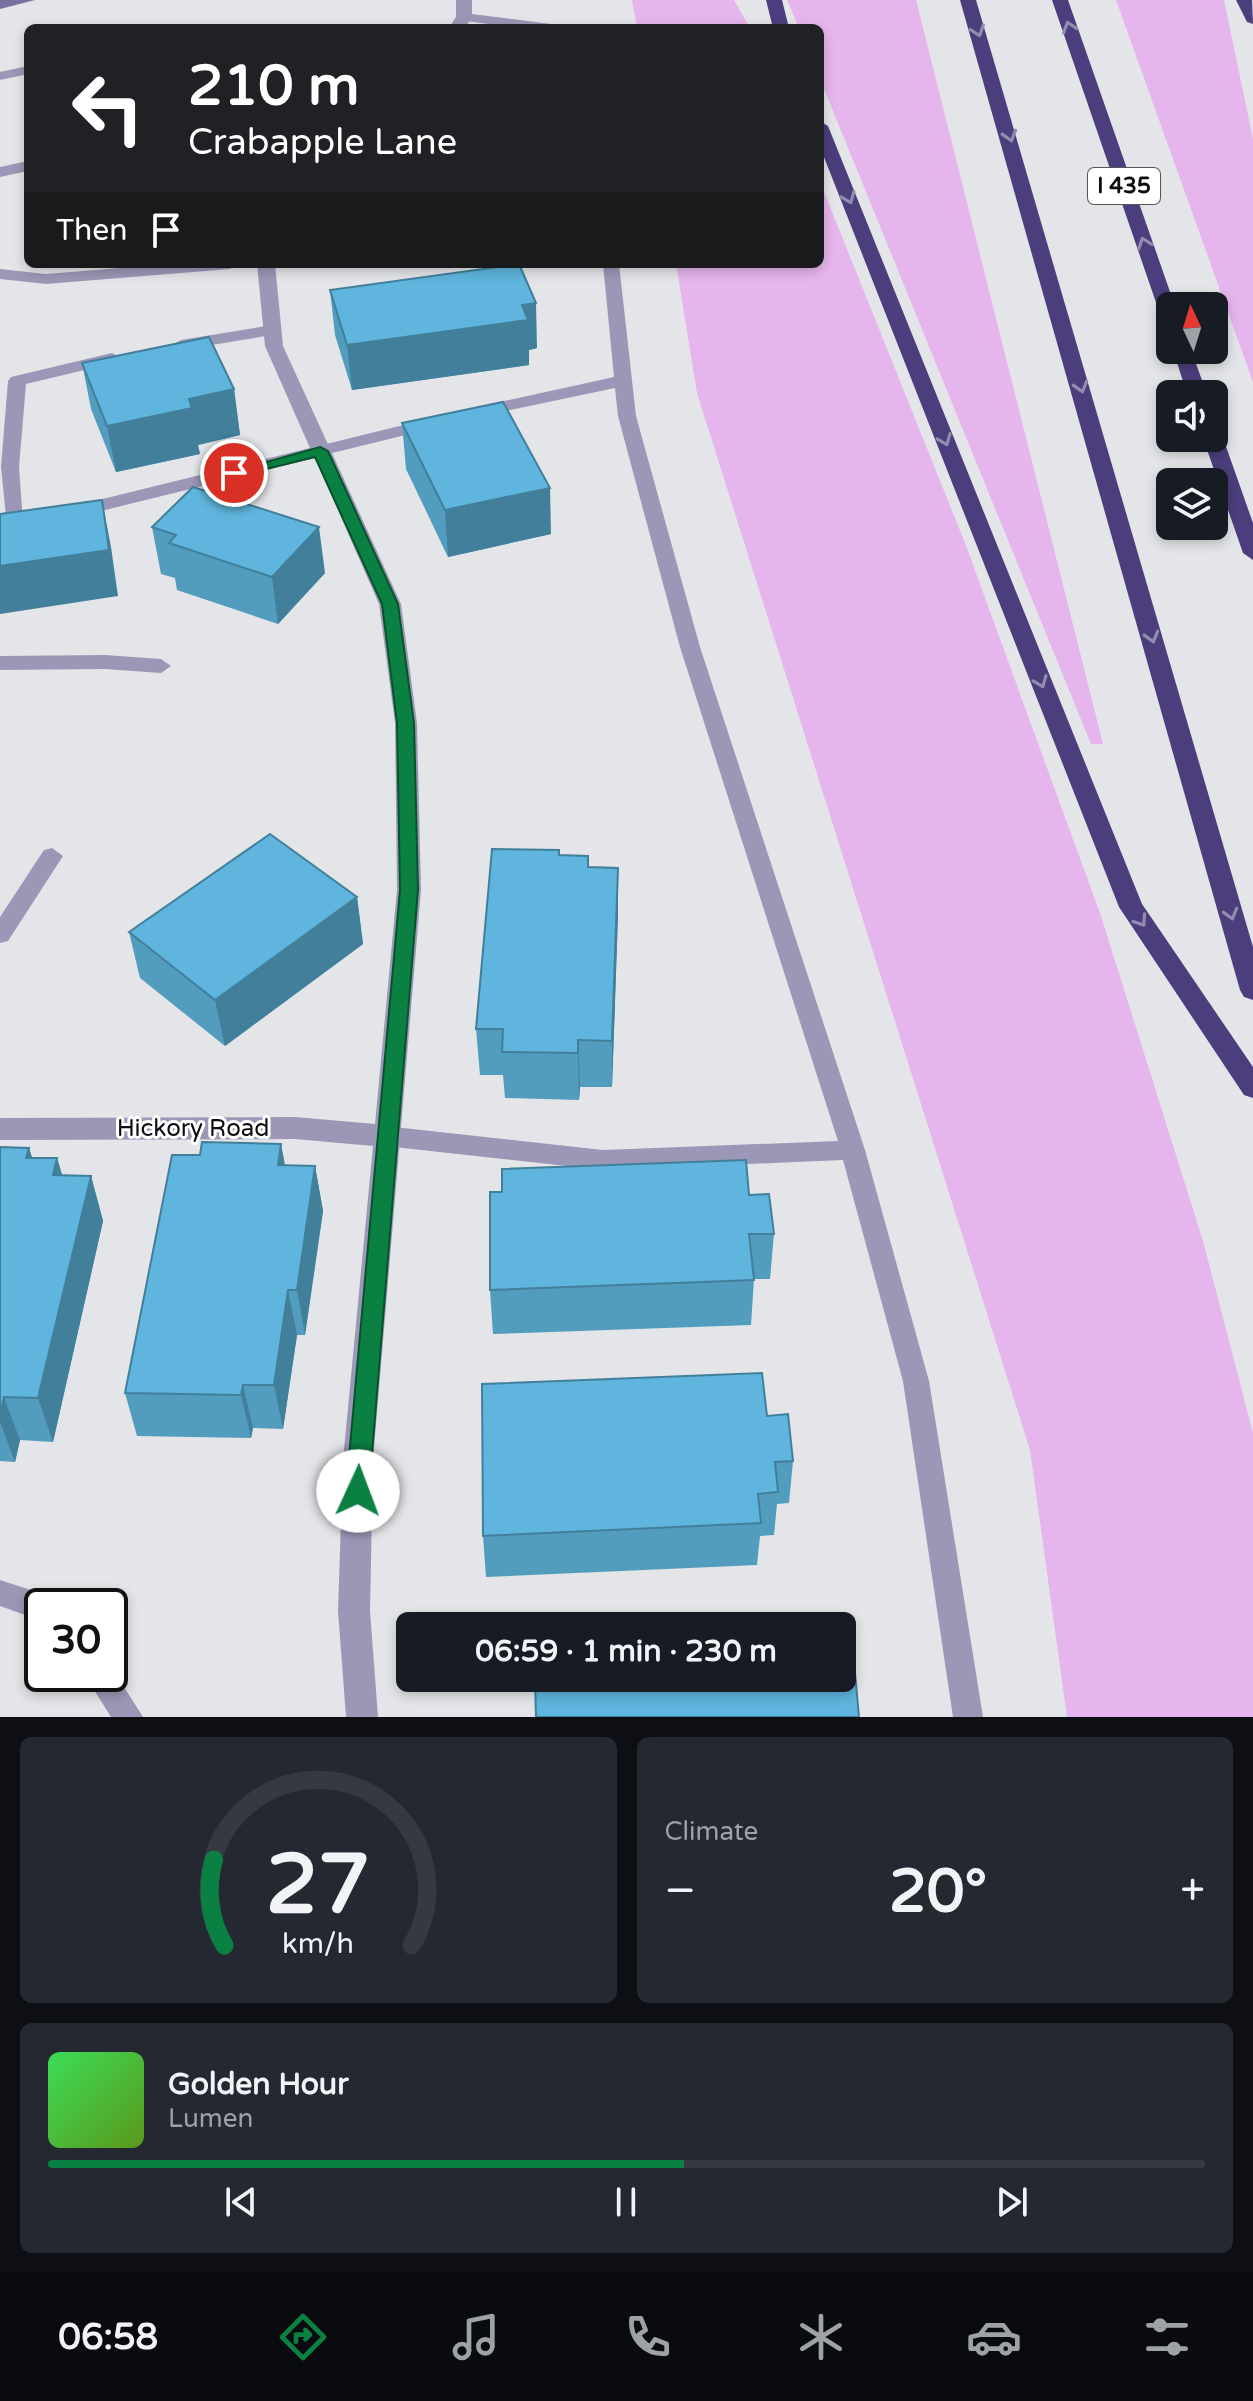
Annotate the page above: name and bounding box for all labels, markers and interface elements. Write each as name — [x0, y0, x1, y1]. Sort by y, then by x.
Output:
one-way arrow — [1062, 21, 1078, 35]
one-way arrow — [969, 23, 985, 37]
text: 210 m — [188, 53, 359, 120]
icon: left — [56, 56, 160, 160]
text: Crabapple Lane — [188, 121, 457, 164]
one-way arrow — [1001, 129, 1017, 143]
road number: I 435 — [1088, 168, 1160, 204]
one-way arrow — [839, 190, 856, 204]
icon: arrive — [144, 208, 188, 252]
text: Then — [56, 212, 128, 249]
one-way arrow — [1137, 237, 1154, 251]
north arrow — [1156, 292, 1228, 364]
map controls — [1156, 292, 1228, 540]
one-way arrow — [1072, 379, 1088, 393]
button: sound — [1156, 380, 1228, 452]
one-way arrow — [935, 432, 952, 446]
pin — [200, 439, 268, 507]
icon: arrive — [212, 451, 256, 495]
button: layers — [1156, 468, 1228, 540]
one-way arrow — [1143, 629, 1160, 643]
one-way arrow — [1031, 674, 1048, 688]
one-way arrow — [1222, 906, 1239, 920]
one-way arrow — [1131, 913, 1146, 927]
street label: Hickory Road — [117, 1114, 269, 1143]
position arrow — [316, 1449, 400, 1533]
speed limit sign: 30 — [24, 1588, 128, 1692]
text: 06:59 · 1 min · 230 m — [475, 1633, 777, 1670]
text: Climate — [665, 1816, 758, 1847]
text: 27 — [266, 1836, 370, 1936]
text: 20° — [889, 1856, 987, 1928]
text: − — [665, 1865, 696, 1918]
text: + — [1180, 1865, 1205, 1918]
text: km/h — [282, 1927, 354, 1961]
text: Golden Hour — [168, 2066, 349, 2103]
text: Lumen — [168, 2103, 253, 2134]
icon: previous — [219, 2180, 263, 2224]
icon: pause — [604, 2180, 648, 2224]
icon: next — [990, 2180, 1034, 2224]
icon: directions — [275, 2309, 331, 2365]
icon: music — [448, 2309, 504, 2365]
icon: phone — [620, 2309, 676, 2365]
icon: climate — [793, 2309, 849, 2365]
icon: car — [966, 2309, 1022, 2365]
icon: filters — [1139, 2309, 1195, 2365]
text: 06:58 — [58, 2316, 158, 2359]

